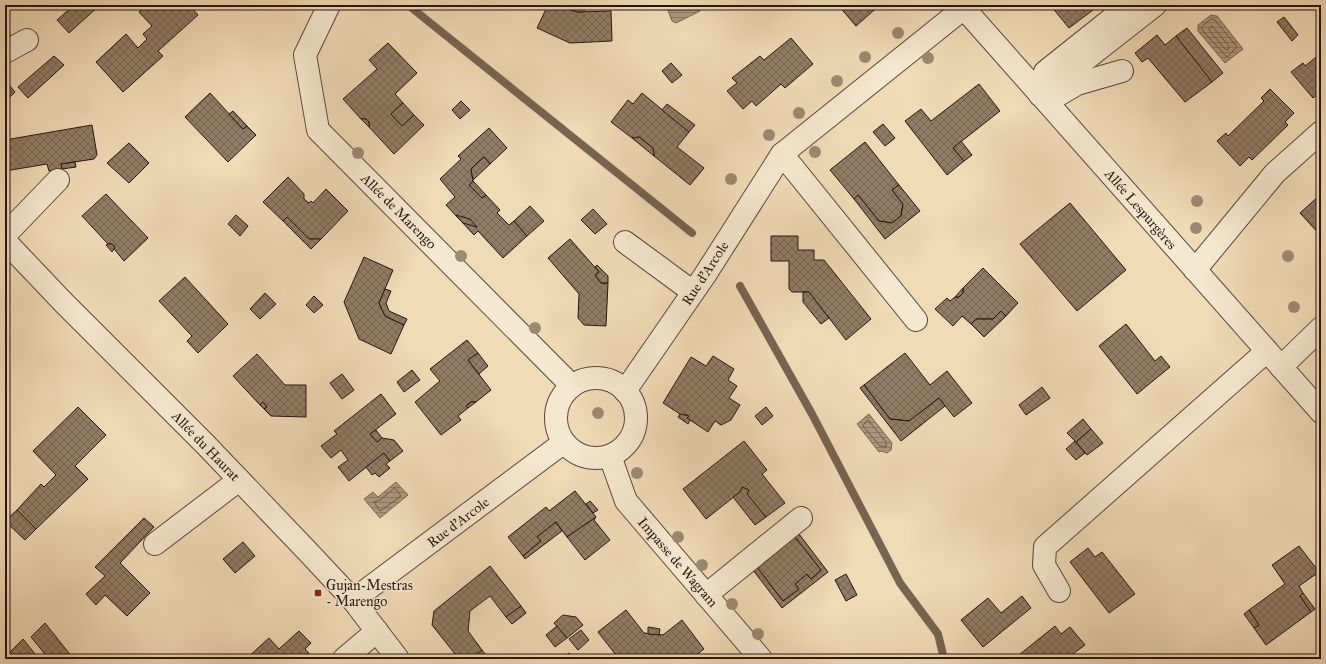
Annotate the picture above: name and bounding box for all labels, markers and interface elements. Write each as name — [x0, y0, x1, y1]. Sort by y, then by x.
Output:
street label: Allée Lespurgères — [1100, 165, 1180, 253]
street label: Allée de Marengo — [357, 169, 440, 253]
street label: Rue d'Arcole — [678, 238, 733, 309]
street label: Allée du Haurat — [167, 407, 243, 485]
street label: Rue d'Arcole — [424, 493, 493, 551]
street label: Impasse de Wagram — [634, 514, 721, 611]
place label: Gujan-Mestras - Marengo — [326, 577, 413, 610]
marker: Gujan-Mestras - Marengo — [313, 588, 323, 598]

